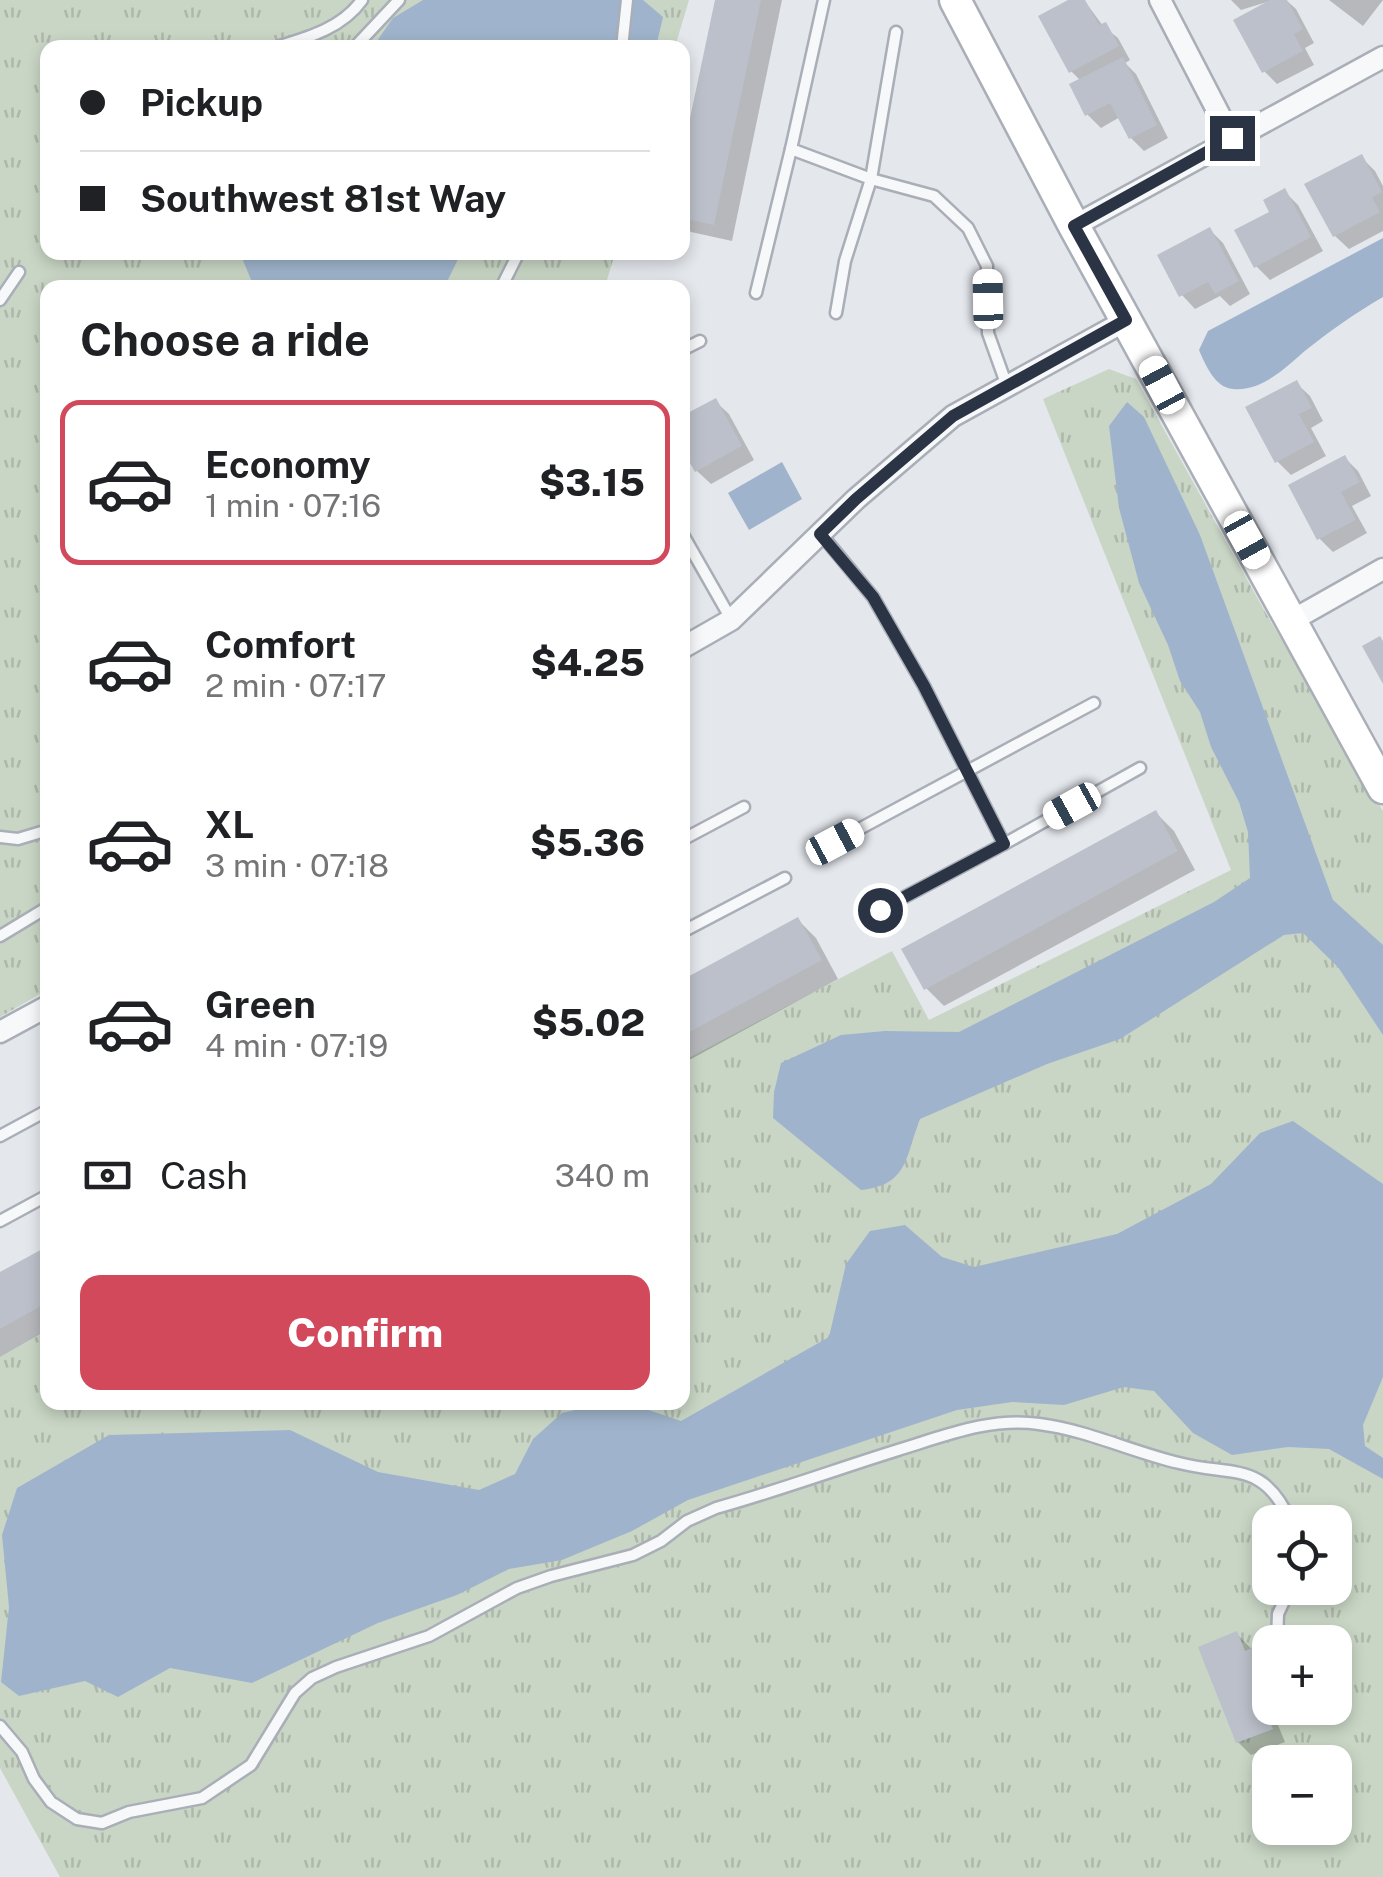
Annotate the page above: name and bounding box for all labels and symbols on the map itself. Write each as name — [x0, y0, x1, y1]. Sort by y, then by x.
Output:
route end — [1210, 116, 1255, 161]
car — [972, 269, 1004, 329]
car — [1135, 351, 1189, 419]
car — [1219, 506, 1275, 574]
car — [1038, 778, 1106, 834]
car — [801, 815, 869, 869]
route start — [858, 888, 903, 933]

